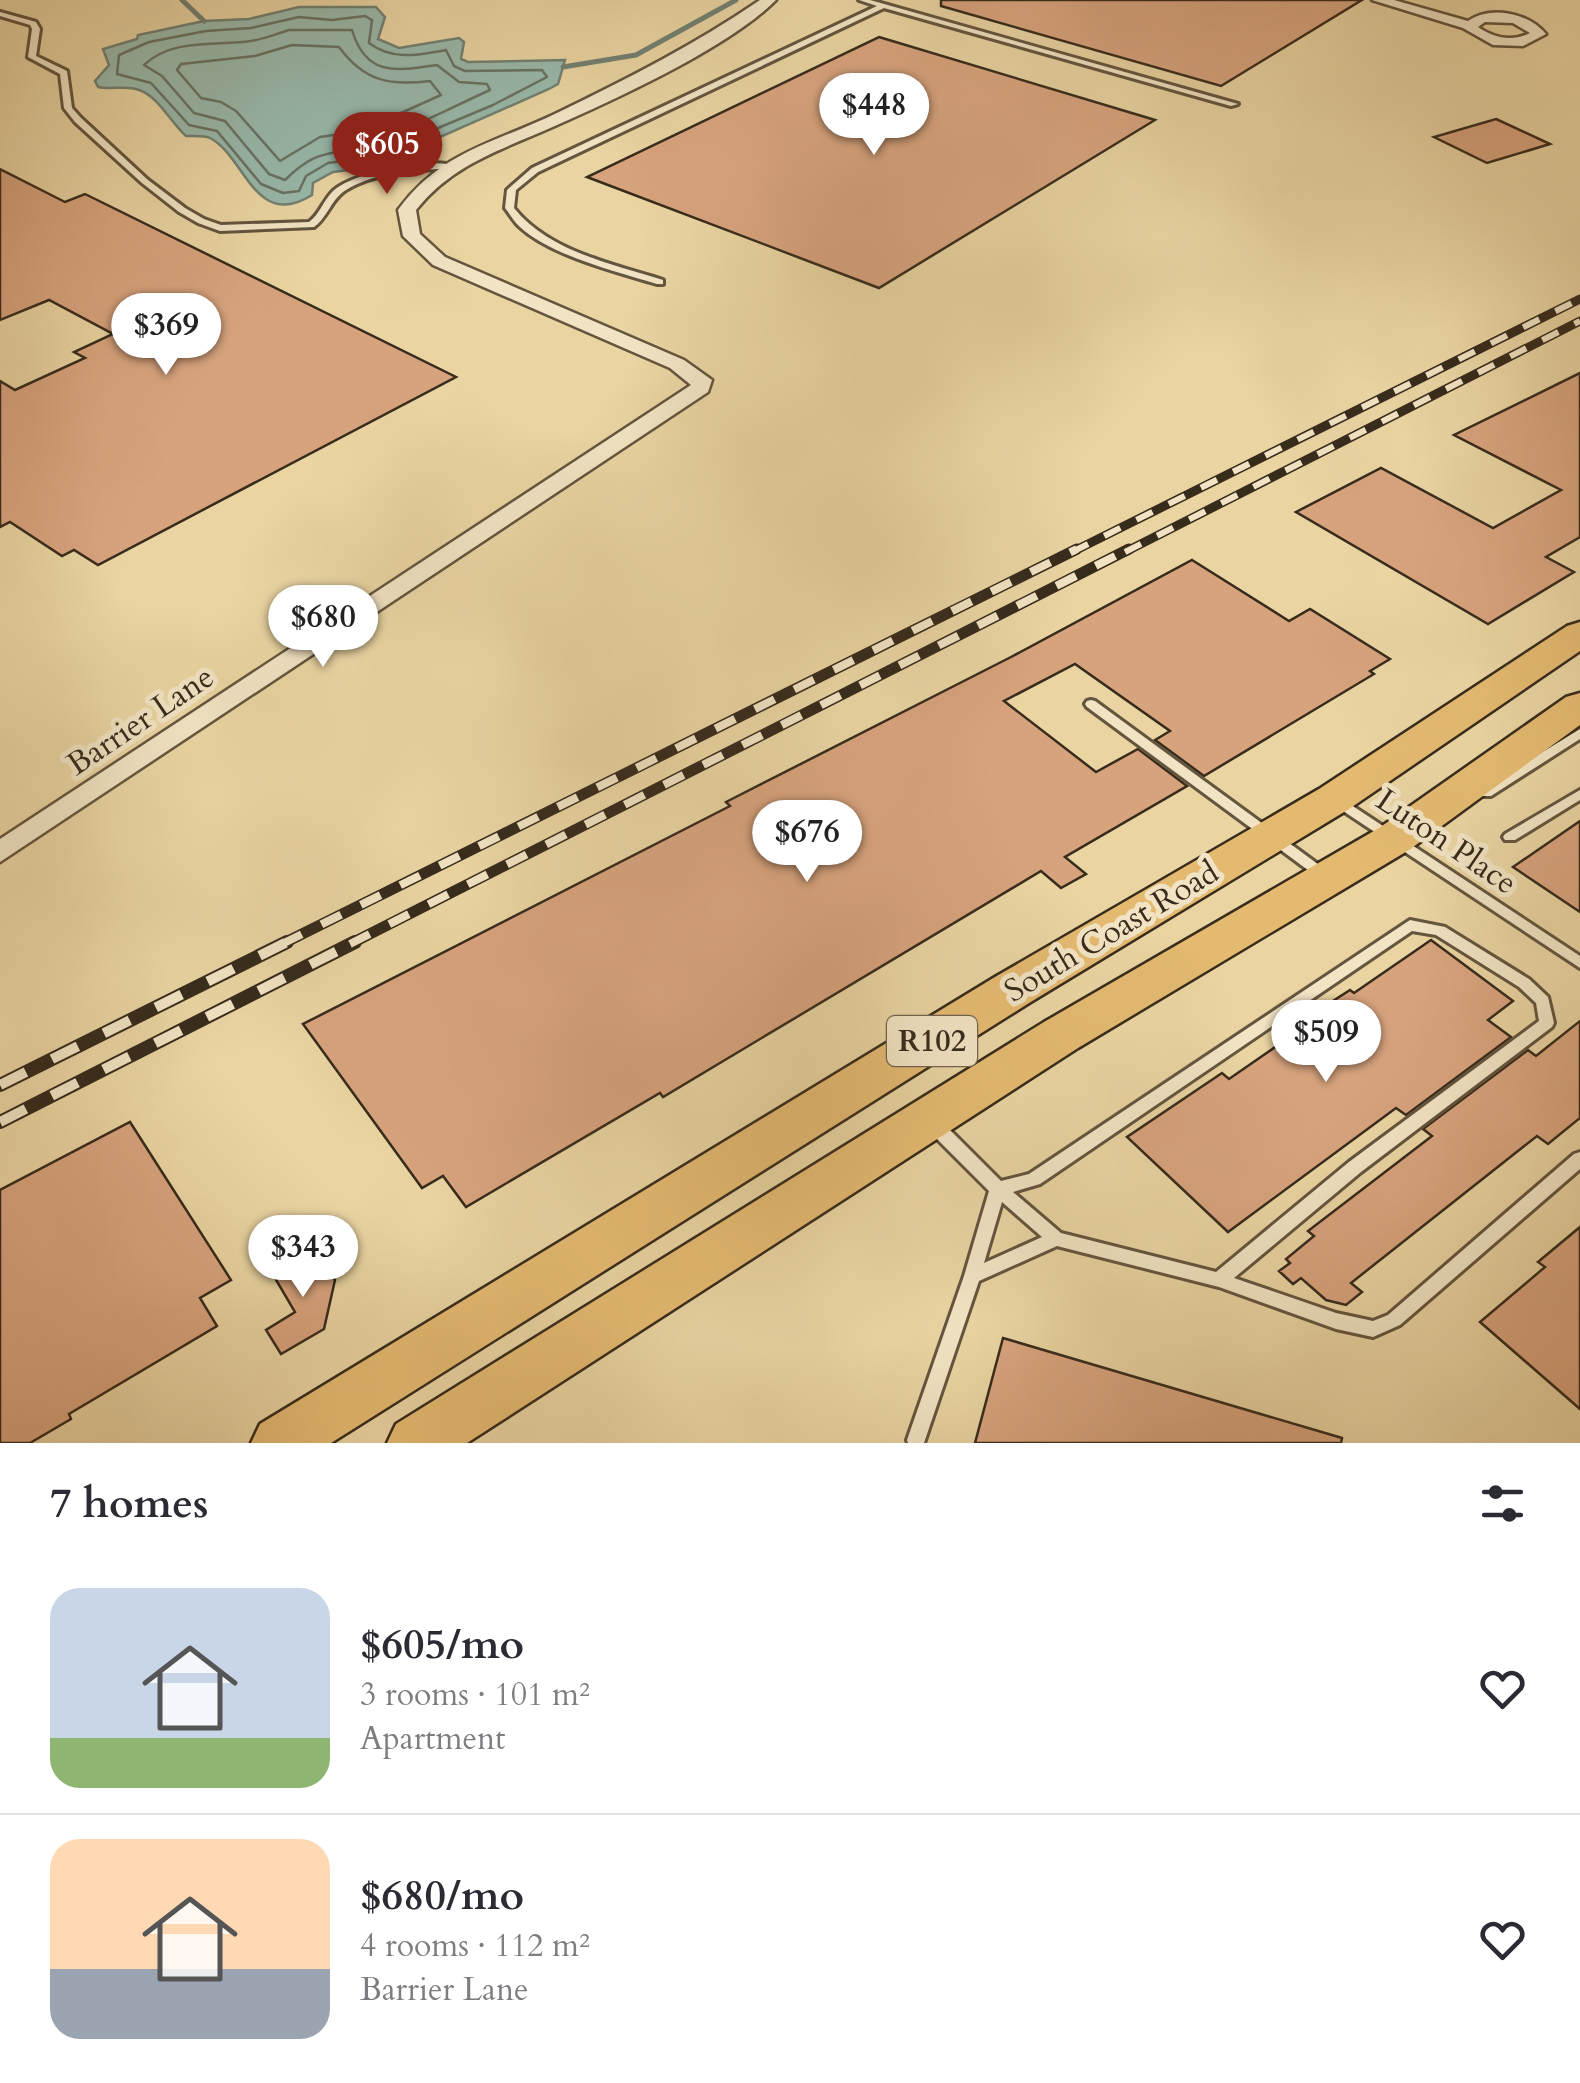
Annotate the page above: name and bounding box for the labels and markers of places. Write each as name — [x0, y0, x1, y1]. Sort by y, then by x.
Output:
pin: $448 — [815, 73, 933, 158]
pin: $605 — [328, 112, 446, 197]
pin: $369 — [107, 293, 225, 378]
pin: $680 — [264, 585, 382, 670]
pin: $676 — [748, 800, 866, 885]
pin: $509 — [1267, 1000, 1385, 1085]
pin: $343 — [244, 1215, 362, 1300]

